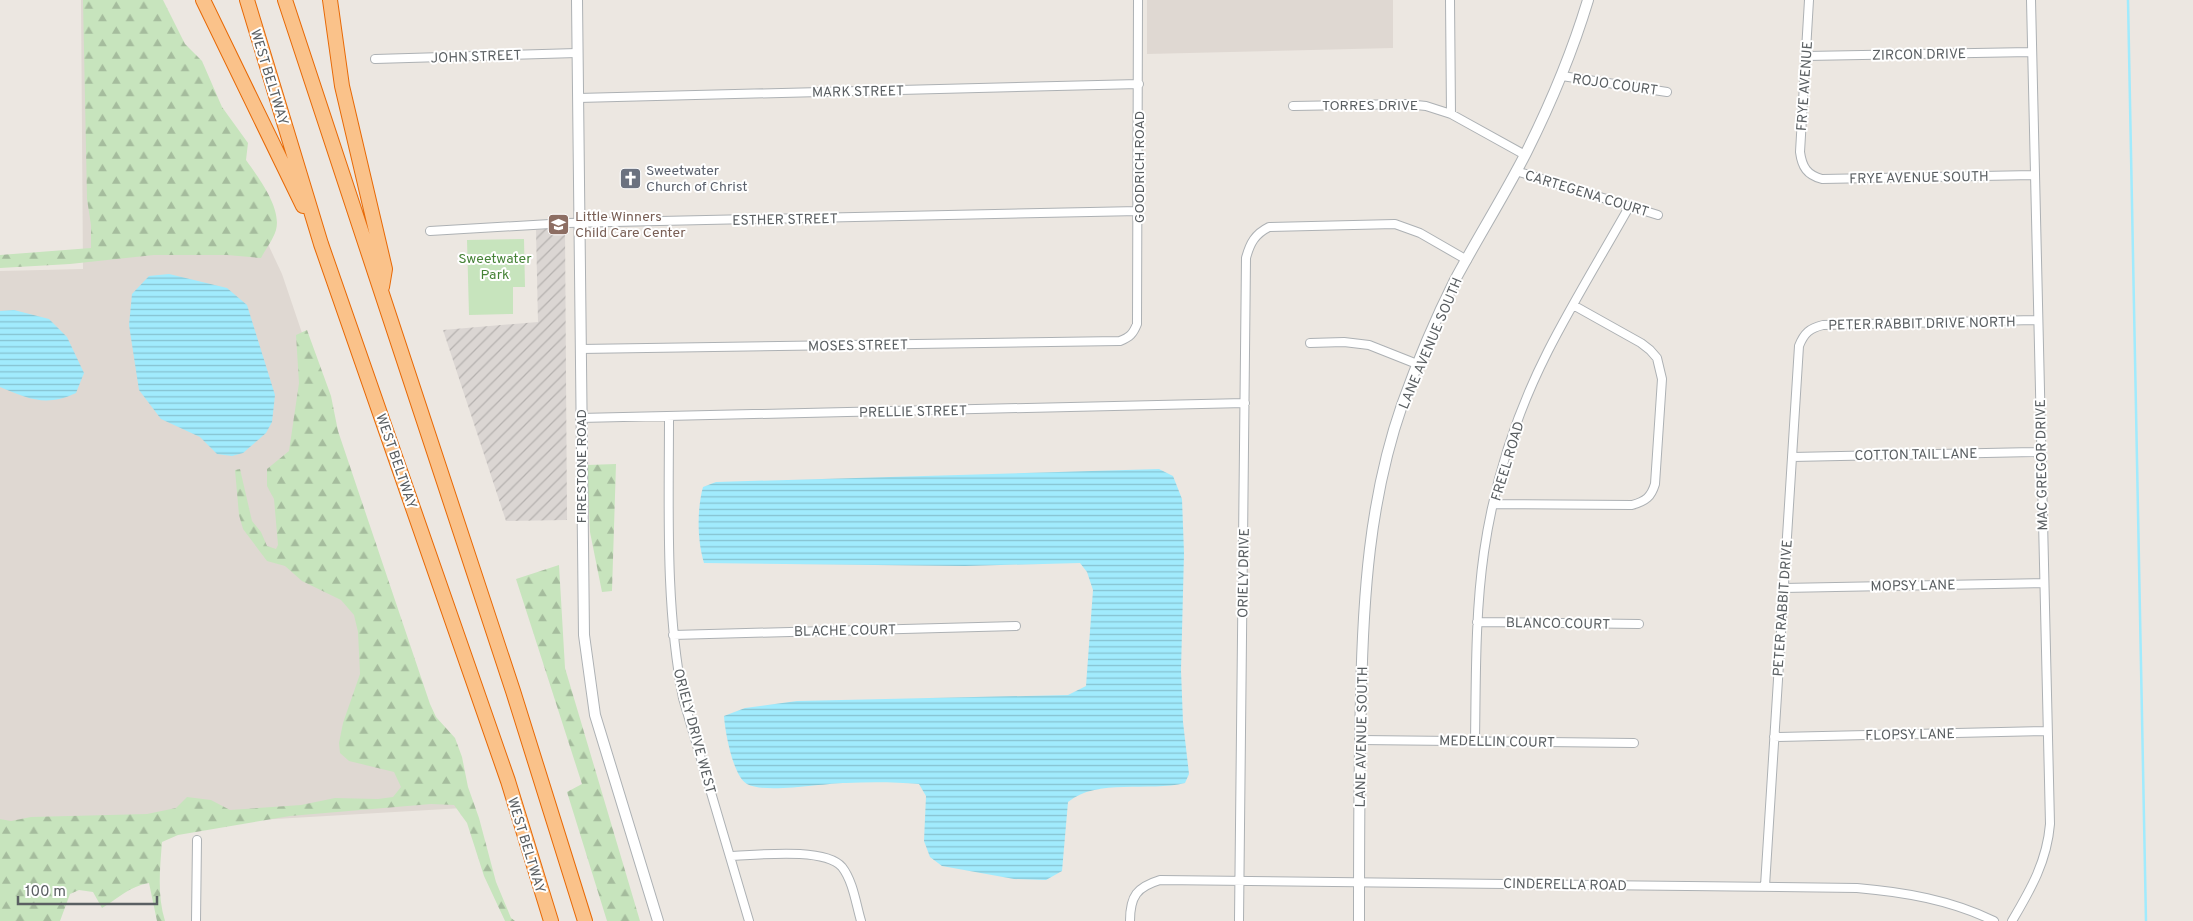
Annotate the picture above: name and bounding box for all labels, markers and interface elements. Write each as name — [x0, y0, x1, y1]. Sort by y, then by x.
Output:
street label: WEST BELTWAY — [246, 27, 291, 127]
street label: FRYE AVENUE — [1794, 41, 1817, 132]
street label: ZIRCON DRIVE — [1872, 46, 1966, 65]
street label: JOHN STREET — [430, 47, 522, 68]
street label: ROJO COURT — [1571, 71, 1659, 100]
street label: MARK STREET — [812, 83, 904, 102]
street label: TORRES DRIVE — [1322, 98, 1418, 115]
street label: GOODRICH ROAD — [1132, 111, 1149, 223]
place label: Sweetwater Church of Christ — [646, 163, 748, 196]
church icon: Sweetwater Church of Christ — [618, 166, 642, 190]
street label: CARTEGENA COURT — [1522, 167, 1651, 221]
street label: FRYE AVENUE SOUTH — [1849, 169, 1989, 188]
place label: Little Winners Child Care Center — [575, 209, 686, 242]
street label: ESTHER STREET — [732, 211, 838, 230]
school or university icon: Little Winners Child Care Center — [547, 212, 571, 236]
park label: Sweetwater Park — [458, 251, 532, 284]
street label: LANE AVENUE SOUTH — [1396, 275, 1467, 412]
street label: PETER RABBIT DRIVE NORTH — [1828, 314, 2016, 335]
street label: MOSES STREET — [808, 337, 908, 356]
street label: MAC GREGOR DRIVE — [2033, 399, 2052, 531]
street label: PRELLIE STREET — [859, 403, 967, 422]
street label: FIRESTONE ROAD — [574, 409, 591, 523]
street label: WEST BELTWAY — [371, 412, 420, 511]
street label: FREEL ROAD — [1488, 420, 1529, 503]
street label: COTTON TAIL LANE — [1854, 446, 1978, 465]
street label: ORIELY DRIVE — [1235, 528, 1254, 618]
street label: PETER RABBIT DRIVE — [1770, 539, 1797, 677]
street label: MOPSY LANE — [1870, 577, 1956, 596]
street label: BLANCO COURT — [1506, 615, 1610, 634]
street label: BLACHE COURT — [794, 622, 896, 641]
street label: LANE AVENUE SOUTH — [1353, 666, 1372, 808]
street label: ORIELY DRIVE WEST — [669, 667, 718, 796]
street label: FLOPSY LANE — [1865, 726, 1955, 745]
street label: MEDELLIN COURT — [1439, 733, 1555, 752]
street label: WEST BELTWAY — [503, 795, 548, 895]
scale bar — [18, 874, 156, 906]
street label: CINDERELLA ROAD — [1503, 876, 1627, 895]
text: 100 m — [25, 883, 66, 902]

